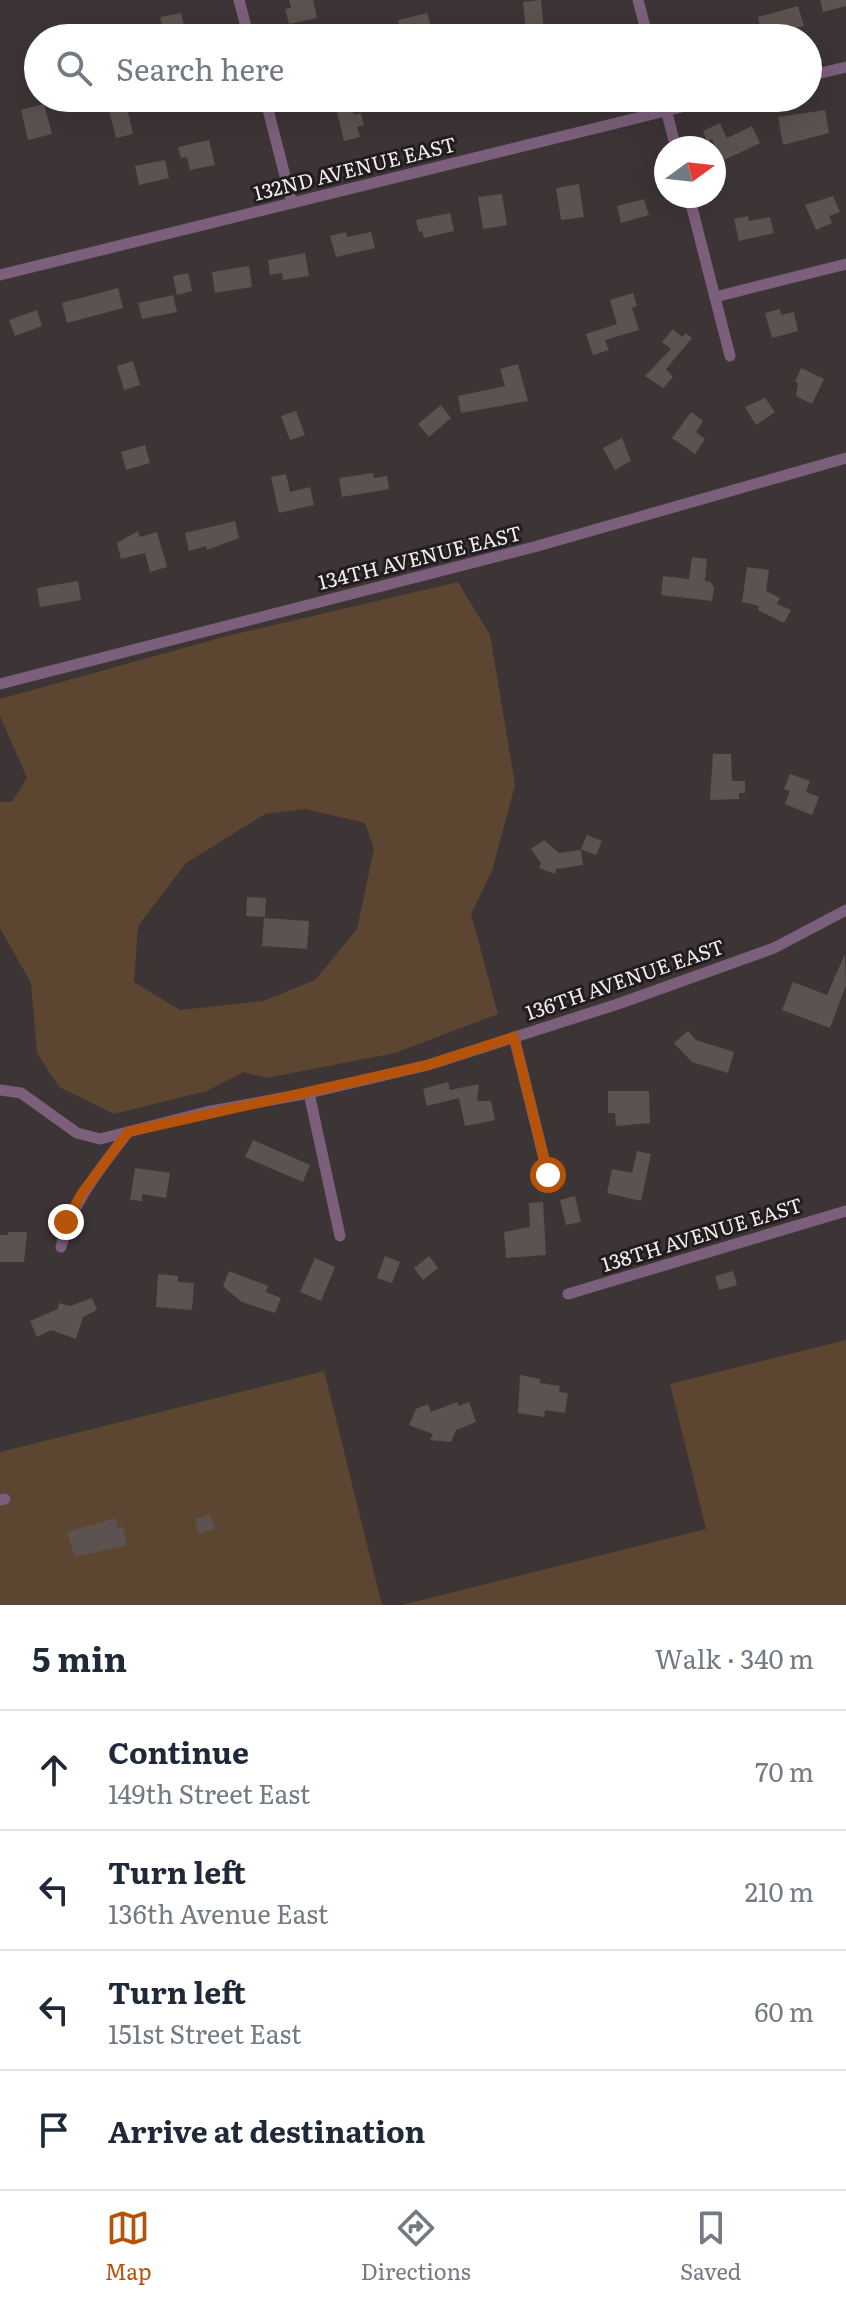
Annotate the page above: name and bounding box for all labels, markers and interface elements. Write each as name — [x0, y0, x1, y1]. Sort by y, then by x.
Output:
search box — [24, 24, 822, 112]
icon: search — [52, 46, 96, 90]
text: Search here — [116, 46, 284, 90]
street label: 132ND AVENUE EAST — [250, 127, 459, 207]
north arrow — [654, 136, 726, 208]
street label: 134TH AVENUE EAST — [315, 516, 524, 596]
street label: 136TH AVENUE EAST — [521, 930, 728, 1026]
route start — [530, 1157, 566, 1193]
street label: 138TH AVENUE EAST — [597, 1188, 806, 1278]
route end — [48, 1204, 84, 1240]
text: 5 min — [32, 1632, 127, 1682]
text: Walk · 340 m — [655, 1638, 814, 1677]
text: Continue — [108, 1729, 249, 1773]
icon: ahead — [32, 1748, 76, 1792]
text: 70 m — [755, 1751, 814, 1790]
text: 149th Street East — [108, 1773, 310, 1812]
text: Turn left — [108, 1849, 246, 1893]
icon: left — [32, 1868, 76, 1912]
text: 210 m — [745, 1871, 814, 1910]
text: 136th Avenue East — [108, 1893, 328, 1932]
text: Turn left — [108, 1969, 246, 2013]
icon: left — [32, 1988, 76, 2032]
text: 60 m — [755, 1991, 814, 2030]
text: 151st Street East — [108, 2013, 301, 2052]
icon: arrive — [32, 2108, 76, 2152]
text: Arrive at destination — [108, 2108, 425, 2152]
tab: Map — [105, 2206, 152, 2287]
tab: Directions — [361, 2206, 471, 2287]
tab: Saved — [680, 2206, 741, 2287]

